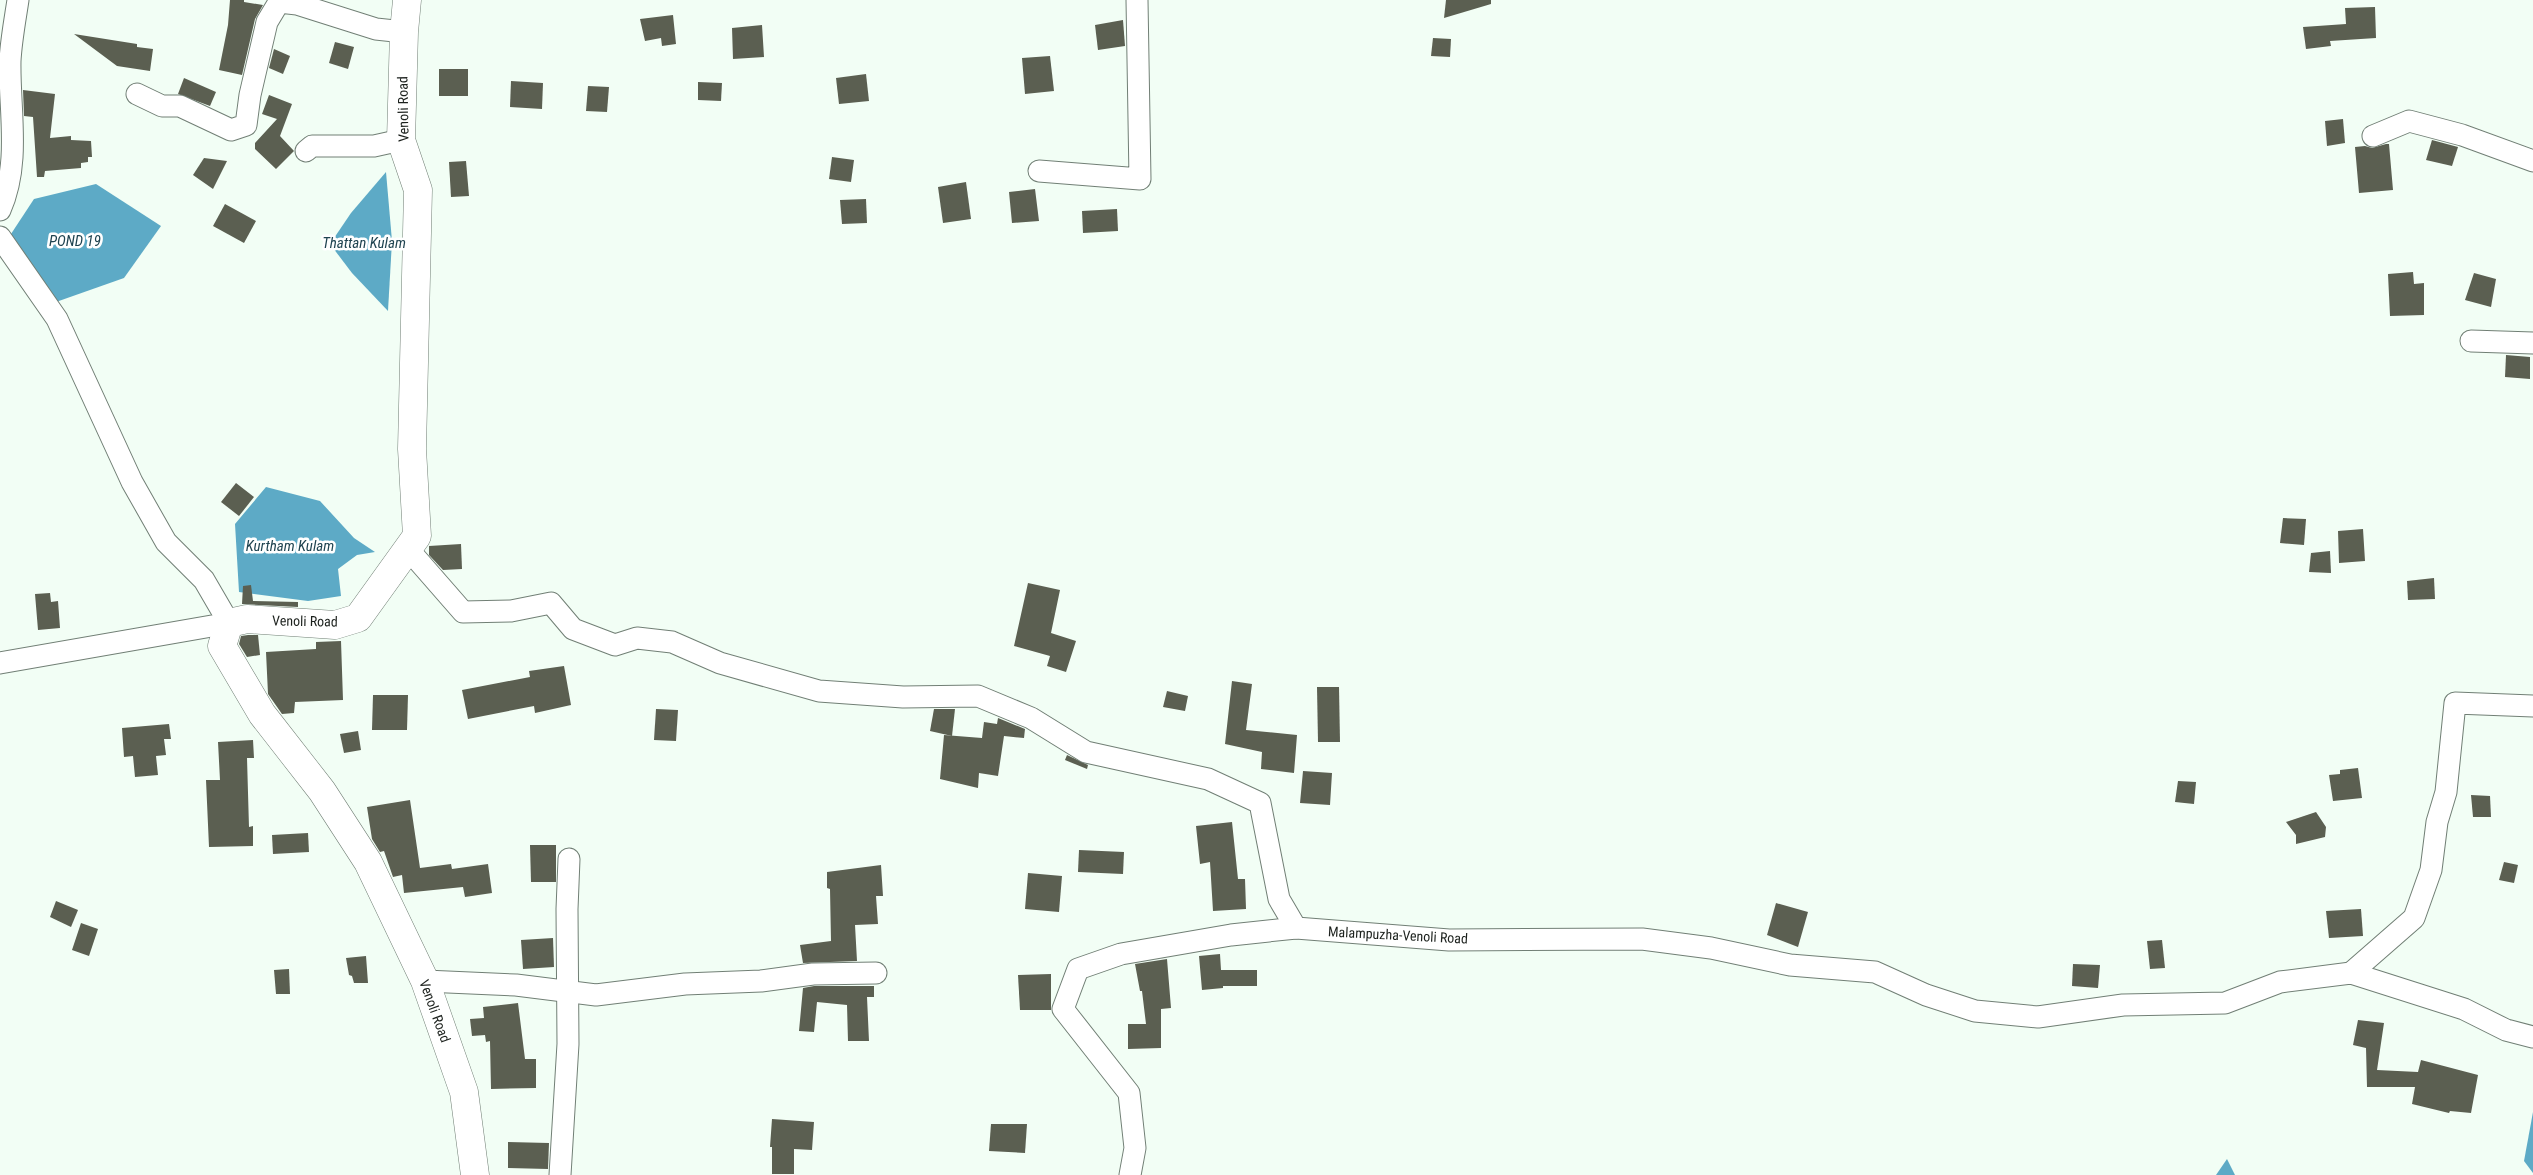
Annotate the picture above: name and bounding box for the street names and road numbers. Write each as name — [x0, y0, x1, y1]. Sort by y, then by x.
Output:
street label: Venoli Road — [394, 76, 412, 142]
street label: Venoli Road — [272, 612, 338, 630]
street label: Malampuzha-Venoli Road — [1328, 923, 1468, 947]
street label: Venoli Road — [416, 977, 454, 1045]

